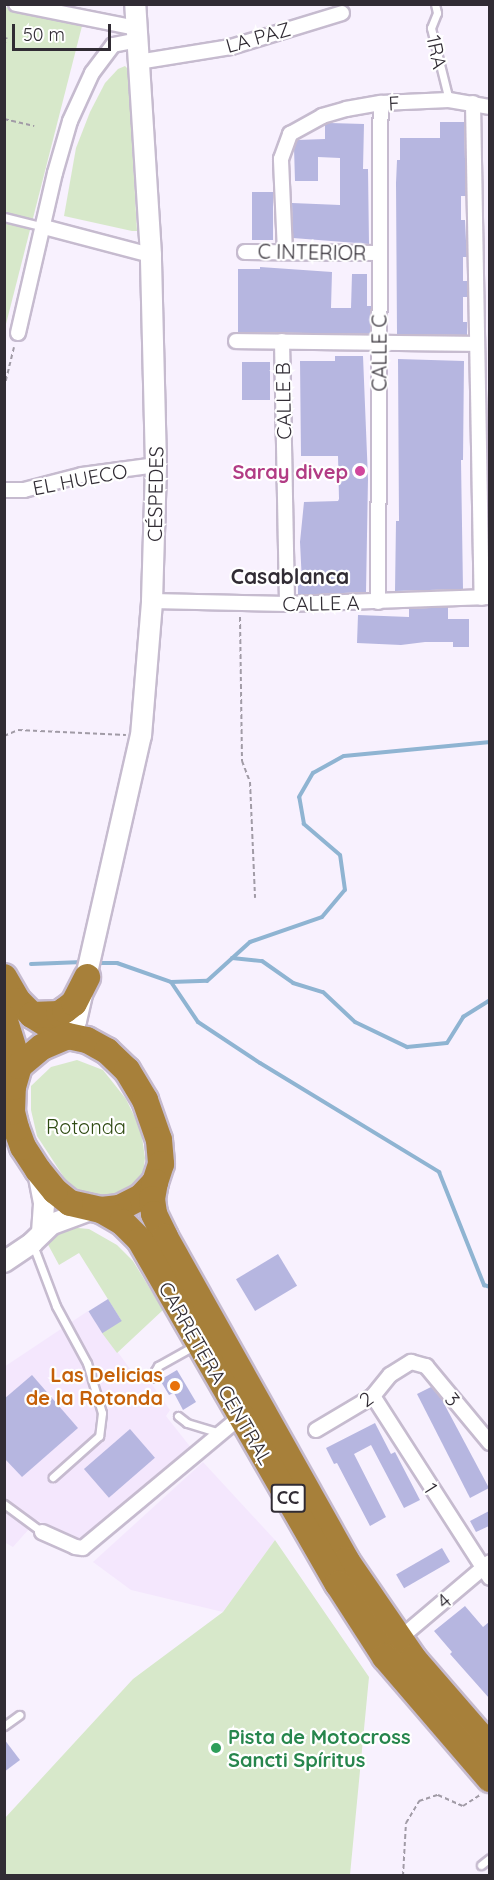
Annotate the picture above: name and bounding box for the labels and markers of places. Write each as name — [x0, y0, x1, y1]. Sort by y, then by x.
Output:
place label: Saray divep — [232, 459, 348, 483]
marker: Saray divep — [353, 464, 367, 478]
place label: Las Delicias de la Rotonda — [26, 1362, 163, 1409]
marker: Las Delicias de la Rotonda — [168, 1379, 182, 1393]
place label: Pista de Motocross Sancti Spíritus — [228, 1724, 411, 1771]
marker: Pista de Motocross Sancti Spíritus — [209, 1741, 223, 1755]

